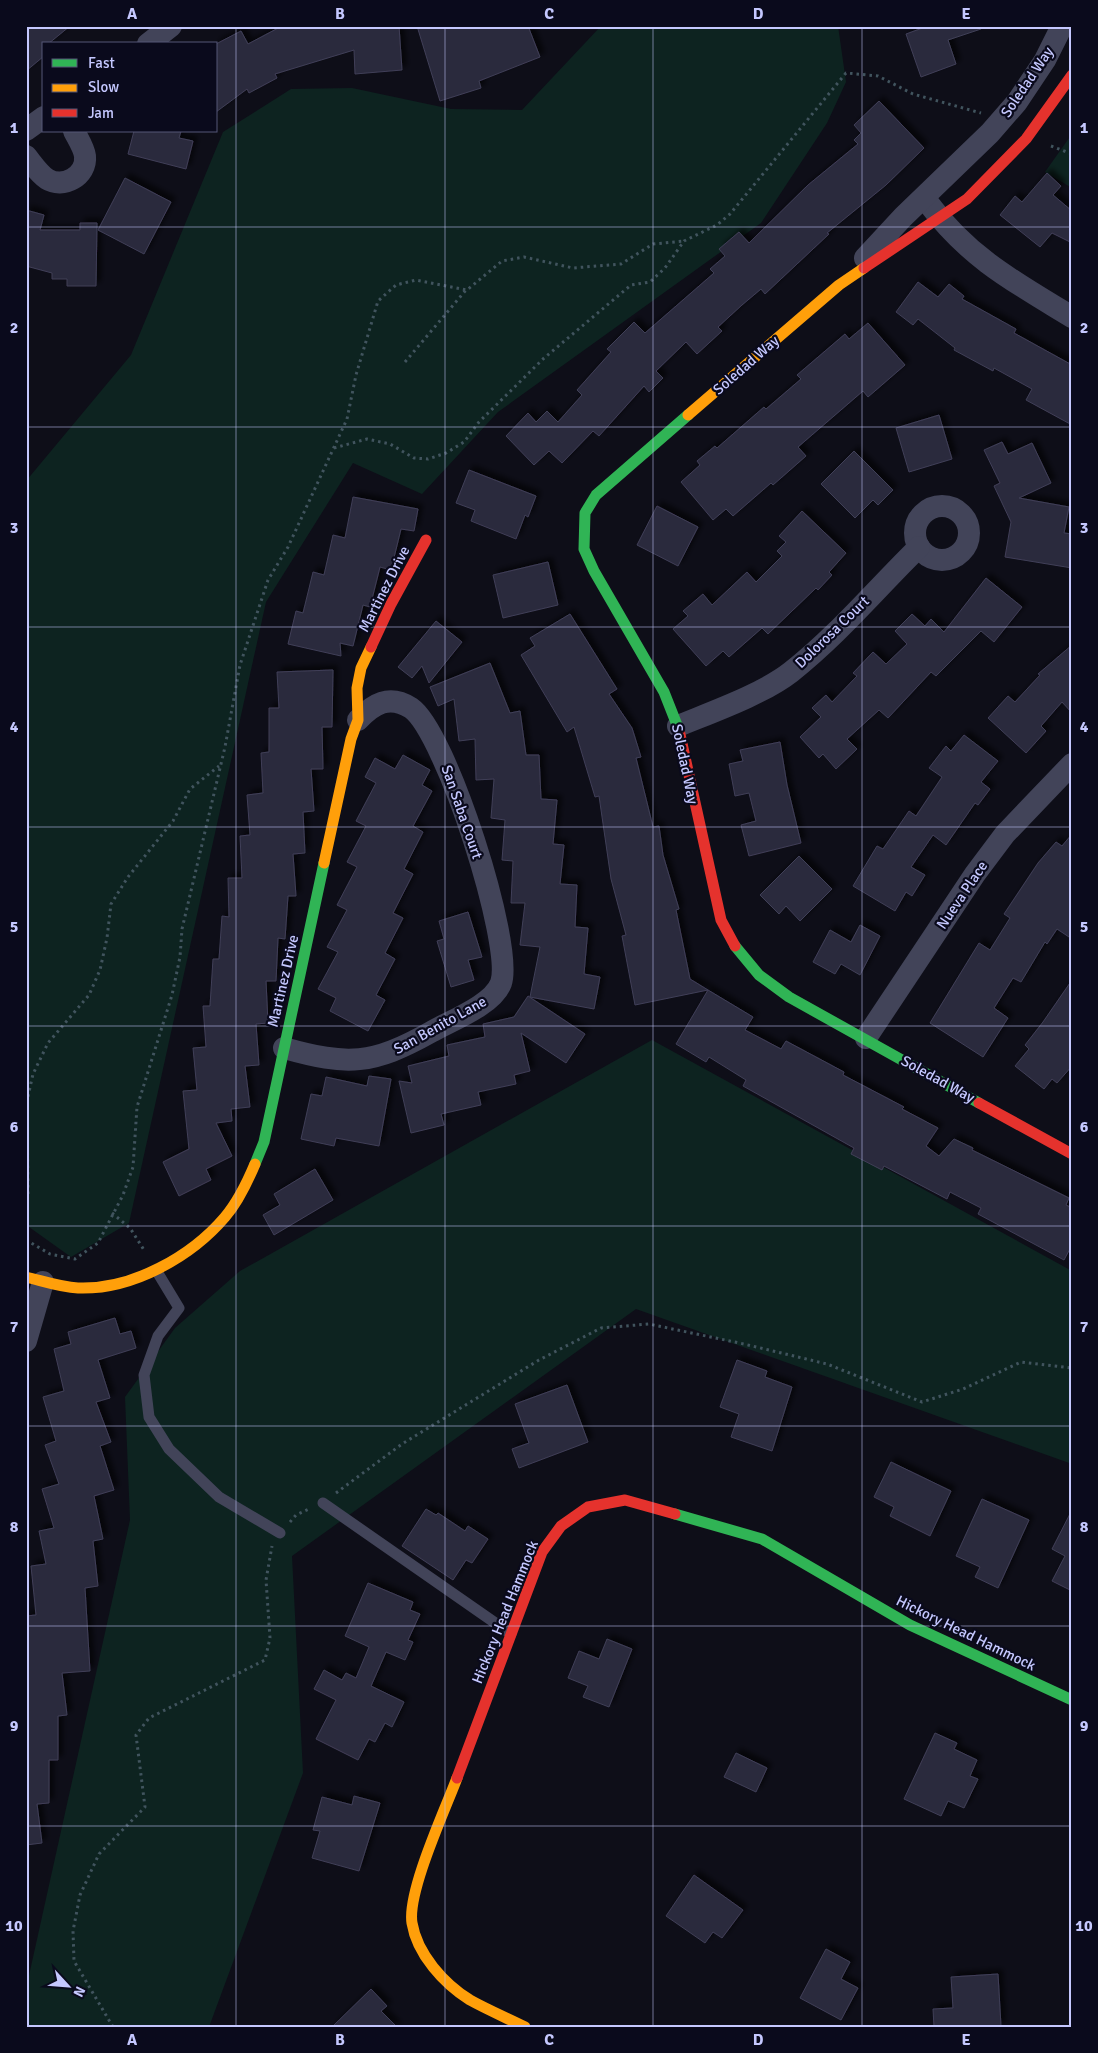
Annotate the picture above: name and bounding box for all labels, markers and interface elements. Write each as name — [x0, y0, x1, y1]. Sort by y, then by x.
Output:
text: A — [127, 4, 138, 24]
text: B — [335, 4, 345, 24]
text: C — [544, 4, 554, 24]
text: D — [753, 4, 764, 24]
text: E — [961, 4, 971, 24]
legend — [42, 42, 218, 132]
street label: Soledad Way — [997, 43, 1057, 121]
text: Fast — [88, 54, 115, 72]
text: Slow — [88, 78, 119, 96]
text: Jam — [88, 104, 114, 122]
text: 1 — [10, 118, 19, 138]
text: 1 — [1080, 118, 1089, 138]
text: 2 — [10, 318, 18, 338]
text: 2 — [1080, 318, 1088, 338]
street label: Soledad Way — [709, 332, 783, 398]
text: 3 — [10, 518, 18, 538]
text: 3 — [1080, 518, 1088, 538]
street label: Martinez Drive — [355, 543, 413, 635]
street label: Dolorosa Court — [791, 592, 873, 672]
text: 4 — [10, 717, 19, 737]
text: 4 — [1080, 717, 1089, 737]
street label: Soledad Way — [668, 722, 702, 806]
street label: San Saba Court — [438, 763, 486, 861]
street label: Nueva Place — [933, 857, 991, 933]
text: 5 — [10, 917, 18, 937]
text: 5 — [1080, 917, 1088, 937]
street label: Martinez Drive — [264, 933, 302, 1029]
street label: San Benito Lane — [390, 992, 490, 1058]
street label: Soledad Way — [898, 1051, 978, 1107]
text: 6 — [10, 1117, 19, 1137]
text: 6 — [1080, 1117, 1089, 1137]
text: 7 — [10, 1317, 19, 1337]
text: 7 — [1080, 1317, 1089, 1337]
text: 8 — [10, 1517, 19, 1537]
text: 8 — [1080, 1517, 1089, 1537]
street label: Hickory Head Hammock — [468, 1537, 542, 1686]
street label: Hickory Head Hammock — [893, 1591, 1039, 1675]
text: 9 — [10, 1716, 19, 1736]
text: 9 — [1080, 1716, 1089, 1736]
text: 10 — [5, 1916, 23, 1936]
text: 10 — [1075, 1916, 1093, 1936]
north arrow — [42, 1960, 92, 2010]
text: N — [69, 1983, 89, 2000]
text: A — [127, 2030, 138, 2050]
text: B — [335, 2030, 345, 2050]
text: C — [544, 2030, 554, 2050]
text: D — [753, 2030, 764, 2050]
text: E — [961, 2030, 971, 2050]

